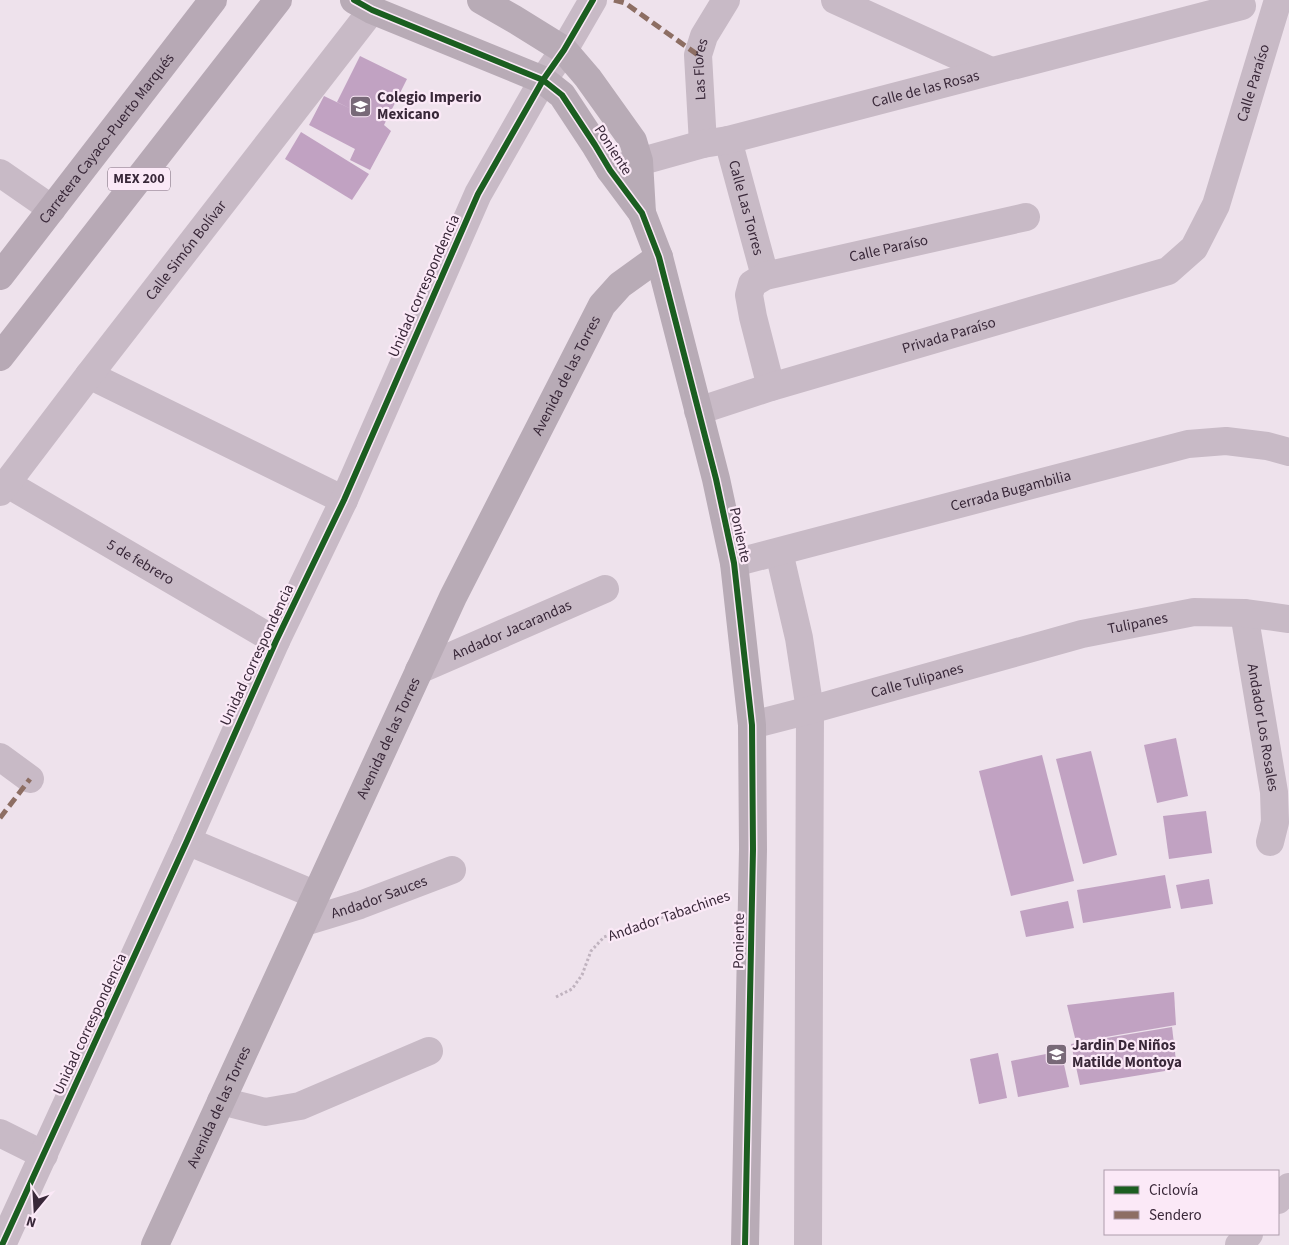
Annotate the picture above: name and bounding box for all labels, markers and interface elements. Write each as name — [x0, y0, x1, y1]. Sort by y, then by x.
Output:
street label: Las Flores — [687, 36, 713, 101]
street label: Calle Paraíso — [1231, 41, 1275, 124]
street label: Carretera Cayaco-Puerto Marqués — [34, 49, 179, 228]
street label: Calle de las Rosas — [869, 64, 982, 113]
place label: Colegio Imperio Mexicano — [377, 87, 482, 125]
school or university icon: Colegio Imperio Mexicano — [349, 94, 373, 118]
street label: Poniente — [589, 121, 637, 179]
street label: Calle Las Torres — [723, 158, 769, 257]
road number: MEX 200 — [108, 168, 170, 190]
street label: Calle Simón Bolívar — [140, 195, 232, 305]
street label: Unidad correspondencia — [383, 211, 465, 361]
street label: Calle Paraíso — [847, 229, 930, 267]
street label: Privada Paraíso — [899, 311, 998, 359]
street label: Avenida de las Torres — [527, 312, 605, 439]
street label: Cerrada Bugambilia — [948, 465, 1073, 516]
street label: Poniente — [724, 505, 756, 565]
street label: 5 de febrero — [103, 534, 178, 590]
street label: Unidad correspondencia — [215, 581, 299, 729]
street label: Andador Jacarandas — [448, 594, 575, 665]
street label: Tulipanes — [1106, 607, 1169, 639]
street label: Calle Tulipanes — [868, 657, 966, 703]
street label: Andador Los Rosales — [1242, 662, 1284, 793]
street label: Avenida de las Torres — [351, 674, 425, 802]
street label: Andador Sauces — [328, 870, 430, 924]
street label: Andador Tabachines — [605, 885, 733, 947]
street label: Poniente — [728, 913, 750, 969]
street label: Unidad correspondencia — [48, 950, 132, 1098]
place label: Jardin De Niños Matilde Montoya — [1072, 1035, 1182, 1073]
school or university icon: Jardin De Niños Matilde Montoya — [1044, 1042, 1068, 1066]
street label: Avenida de las Torres — [181, 1043, 256, 1171]
legend — [1104, 1170, 1279, 1235]
text: Ciclovía — [1149, 1180, 1198, 1201]
north arrow — [10, 1185, 60, 1235]
text: Sendero — [1149, 1205, 1202, 1226]
text: N — [24, 1210, 39, 1232]

